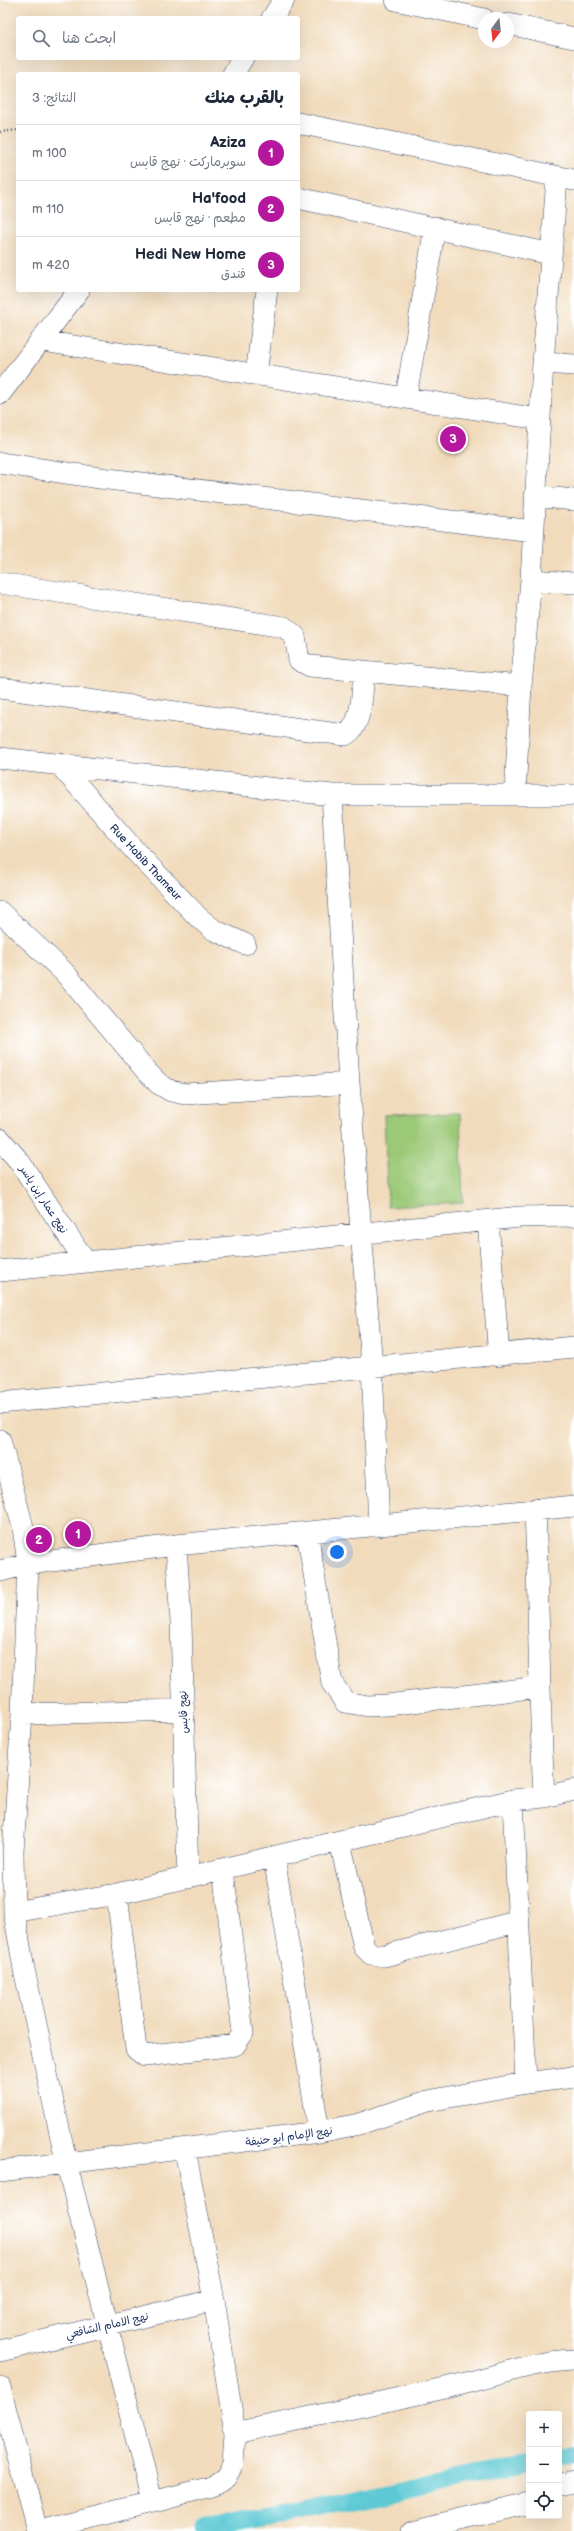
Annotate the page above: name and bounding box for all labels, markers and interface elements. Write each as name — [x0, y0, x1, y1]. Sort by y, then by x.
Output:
north arrow — [478, 12, 514, 48]
search box — [16, 16, 300, 60]
icon: search — [30, 27, 52, 49]
text: ابحث هنا — [62, 29, 116, 48]
text: بالقرب منك — [205, 88, 284, 108]
text: النتائج: 3 — [32, 90, 76, 106]
text: Aziza — [210, 133, 246, 152]
text: 100 m — [32, 145, 67, 161]
text: 1 — [268, 145, 274, 161]
text: سوبرماركت · نهج قابس — [130, 154, 246, 170]
text: Ha'food — [192, 189, 246, 208]
text: 110 m — [32, 201, 64, 217]
text: 2 — [267, 201, 275, 217]
text: مطعم · نهج قابس — [154, 210, 246, 226]
text: Hedi New Home — [135, 245, 246, 264]
text: 420 m — [32, 257, 70, 273]
text: 3 — [267, 257, 275, 273]
text: فندق — [221, 266, 246, 282]
pin: 3 — [440, 424, 466, 454]
street label: Rue Habib Thameur — [107, 821, 185, 904]
street label: نهج عمار إبن ياسر — [15, 1162, 70, 1236]
pin: 1 — [65, 1519, 91, 1549]
pin: 2 — [26, 1525, 52, 1555]
your location — [327, 1542, 347, 1562]
street label: نهج قابس — [176, 1690, 192, 1734]
street label: نهج الإمام ابو حنيفة — [245, 2124, 334, 2151]
street label: نهج الامام الشافعي — [64, 2310, 151, 2345]
map controls — [526, 2411, 562, 2519]
button: + — [526, 2411, 562, 2447]
button: − — [526, 2447, 562, 2483]
button: locate — [526, 2483, 562, 2519]

